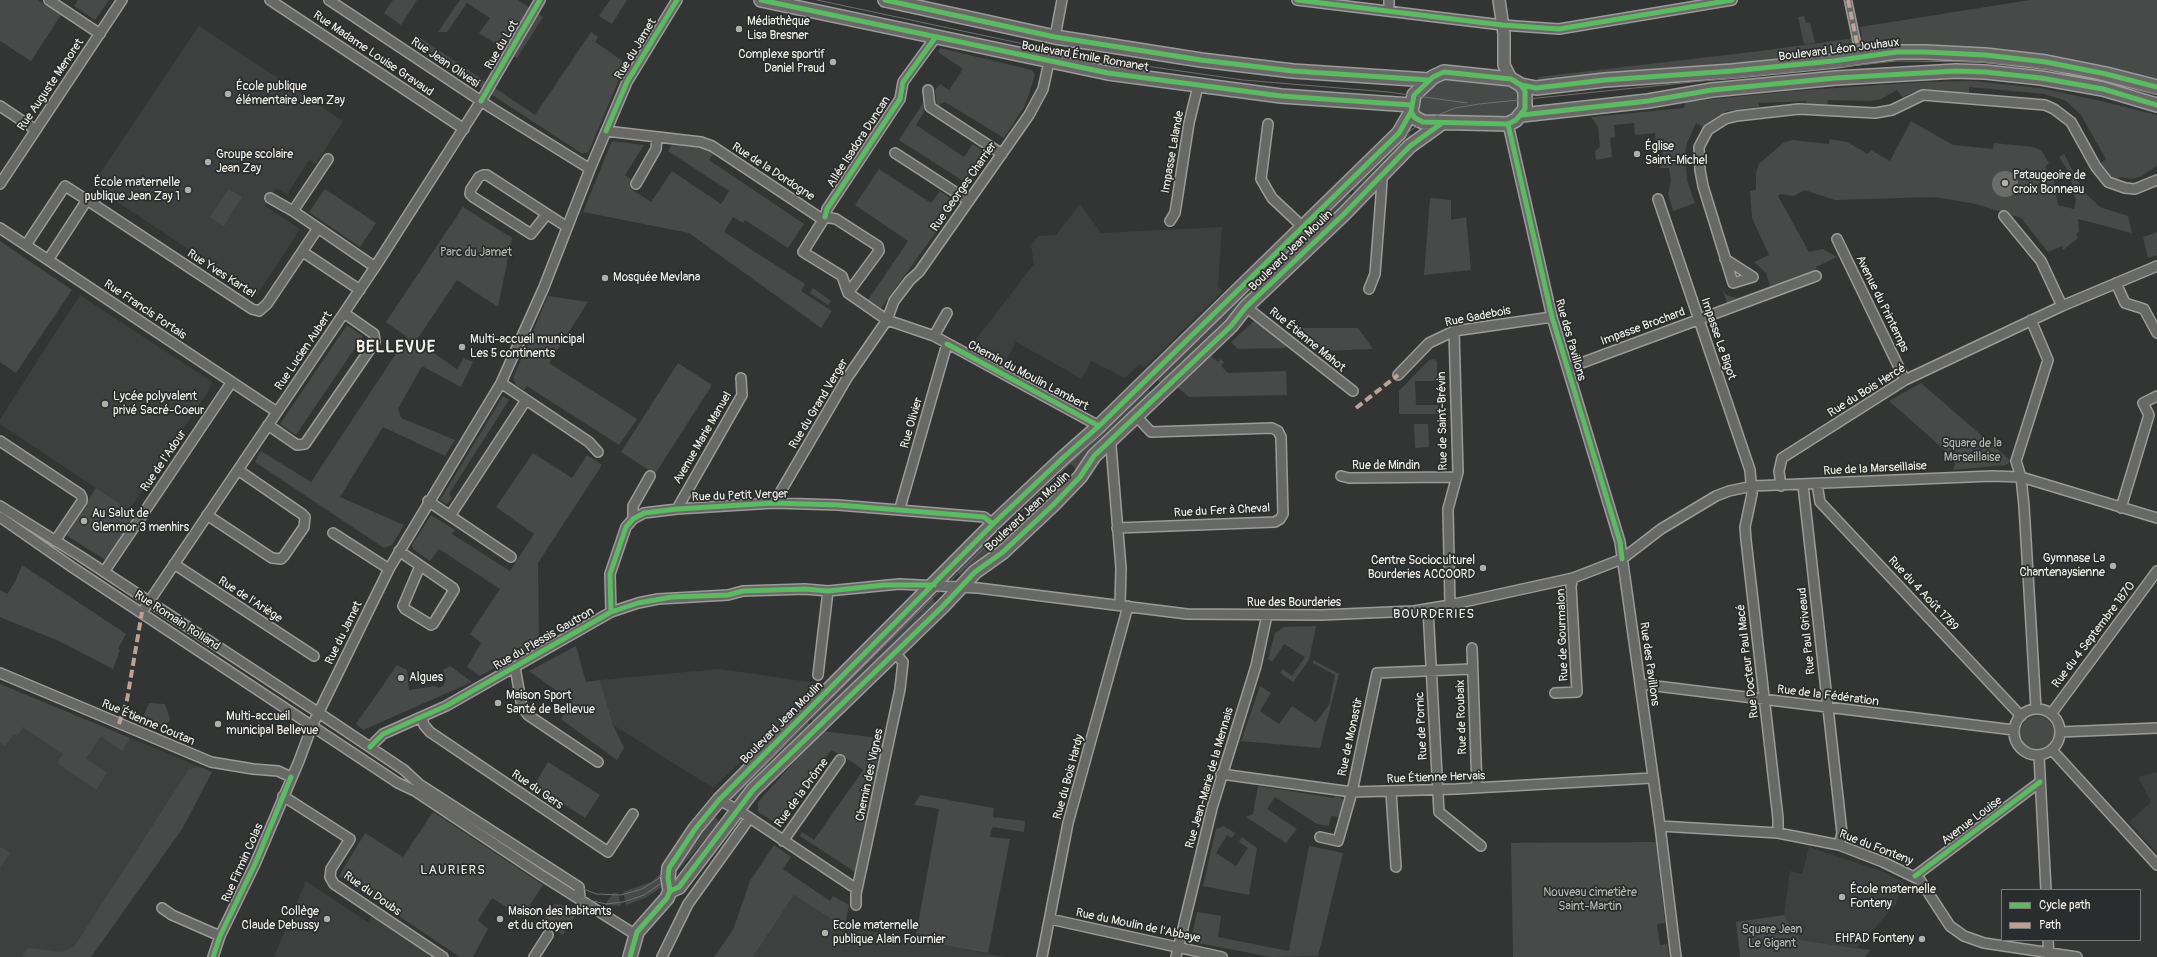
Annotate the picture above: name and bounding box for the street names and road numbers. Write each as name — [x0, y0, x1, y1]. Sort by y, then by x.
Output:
street label: Rue Madame Louise Gravaud — [310, 8, 436, 100]
street label: Rue du Jamet — [612, 16, 660, 82]
street label: Rue du Lot — [482, 18, 522, 72]
street label: Rue Jean Olivesi — [408, 35, 482, 91]
street label: Boulevard Léon Jouhaux — [1778, 35, 1900, 65]
street label: Rue Auguste Menoret — [15, 36, 87, 134]
street label: Boulevard Émile Romanet — [1020, 39, 1150, 75]
street label: Allée Isadora Duncan — [824, 94, 894, 190]
street label: Impasse Lalande — [1159, 110, 1187, 194]
street label: Rue de la Dordogne — [729, 140, 817, 204]
street label: Rue Georges Charrier — [928, 140, 1000, 234]
street label: Boulevard Jean Moulin — [1246, 207, 1336, 295]
street label: Rue Yves Kartel — [184, 247, 258, 301]
street label: Avenue du Printemps — [1852, 253, 1912, 355]
street label: Rue Francis Portais — [101, 277, 189, 343]
street label: Impasse Le Bigot — [1697, 296, 1739, 382]
street label: Rue des Pavillons — [1551, 297, 1589, 383]
street label: Rue Gadebois — [1444, 304, 1512, 330]
street label: Rue Étienne Mahot — [1266, 305, 1348, 375]
street label: Impasse Brochard — [1599, 305, 1687, 349]
street label: Rue Lucien Aubert — [272, 309, 336, 393]
street label: Chemin du Moulin Lambert — [965, 338, 1091, 414]
street label: Rue du Grand Verger — [786, 356, 852, 452]
street label: Rue du Bois Hercé — [1825, 361, 1909, 421]
street label: Rue de Saint-Brévin — [1435, 371, 1451, 471]
street label: Avenue Marie Manuel — [671, 389, 735, 487]
street label: Rue Olivier — [898, 396, 926, 450]
street label: Rue de l'Adour — [138, 427, 190, 495]
street label: Rue de Mindin — [1352, 459, 1420, 473]
street label: Rue de la Marseillaise — [1823, 459, 1927, 479]
street label: Boulevard Jean Moulin — [983, 469, 1073, 555]
street label: Rue du Petit Verger — [691, 487, 789, 505]
street label: Rue du Fer à Cheval — [1173, 501, 1271, 521]
street label: Rue du 4 Août 1789 — [1885, 554, 1961, 634]
street label: Rue de l'Ariège — [215, 574, 285, 626]
street label: Rue du 4 Septembre 1870 — [2049, 579, 2139, 691]
street label: Rue Paul Griveaud — [1795, 587, 1819, 675]
street label: Rue Romain Rolland — [131, 588, 223, 654]
street label: Rue de Gourmalon — [1554, 588, 1572, 682]
street label: Rue des Bourderies — [1247, 596, 1341, 610]
street label: Rue du Jamet — [322, 599, 366, 667]
street label: Rue Docteur Paul Macé — [1734, 603, 1762, 719]
street label: Rue du Plessis Gautron — [491, 604, 597, 674]
street label: Rue des Pavillons — [1636, 621, 1662, 707]
street label: Boulevard Jean Moulin — [738, 679, 826, 767]
street label: Rue de Roubaix — [1453, 679, 1471, 755]
street label: Rue de la Fédération — [1776, 683, 1880, 709]
street label: Rue de Pornic — [1413, 691, 1431, 761]
street label: Rue de Monastir — [1336, 696, 1366, 778]
street label: Rue Étienne Coutan — [99, 697, 197, 749]
street label: Rue Jean-Marie de la Mennais — [1183, 706, 1237, 850]
street label: Chemin des Vignes — [853, 727, 887, 823]
street label: Rue du Bois Hardy — [1051, 733, 1087, 821]
street label: Rue de la Drôme — [772, 756, 832, 830]
street label: Rue du Gers — [508, 767, 566, 813]
street label: Rue Étienne Hervais — [1386, 769, 1486, 787]
street label: Avenue Louise — [1939, 794, 2005, 848]
street label: Rue Firmin Colas — [219, 821, 267, 905]
street label: Rue du Fonteny — [1837, 827, 1915, 869]
street label: Rue du Doubs — [340, 869, 404, 919]
street label: Rue du Moulin de l'Abbaye — [1074, 906, 1202, 946]

